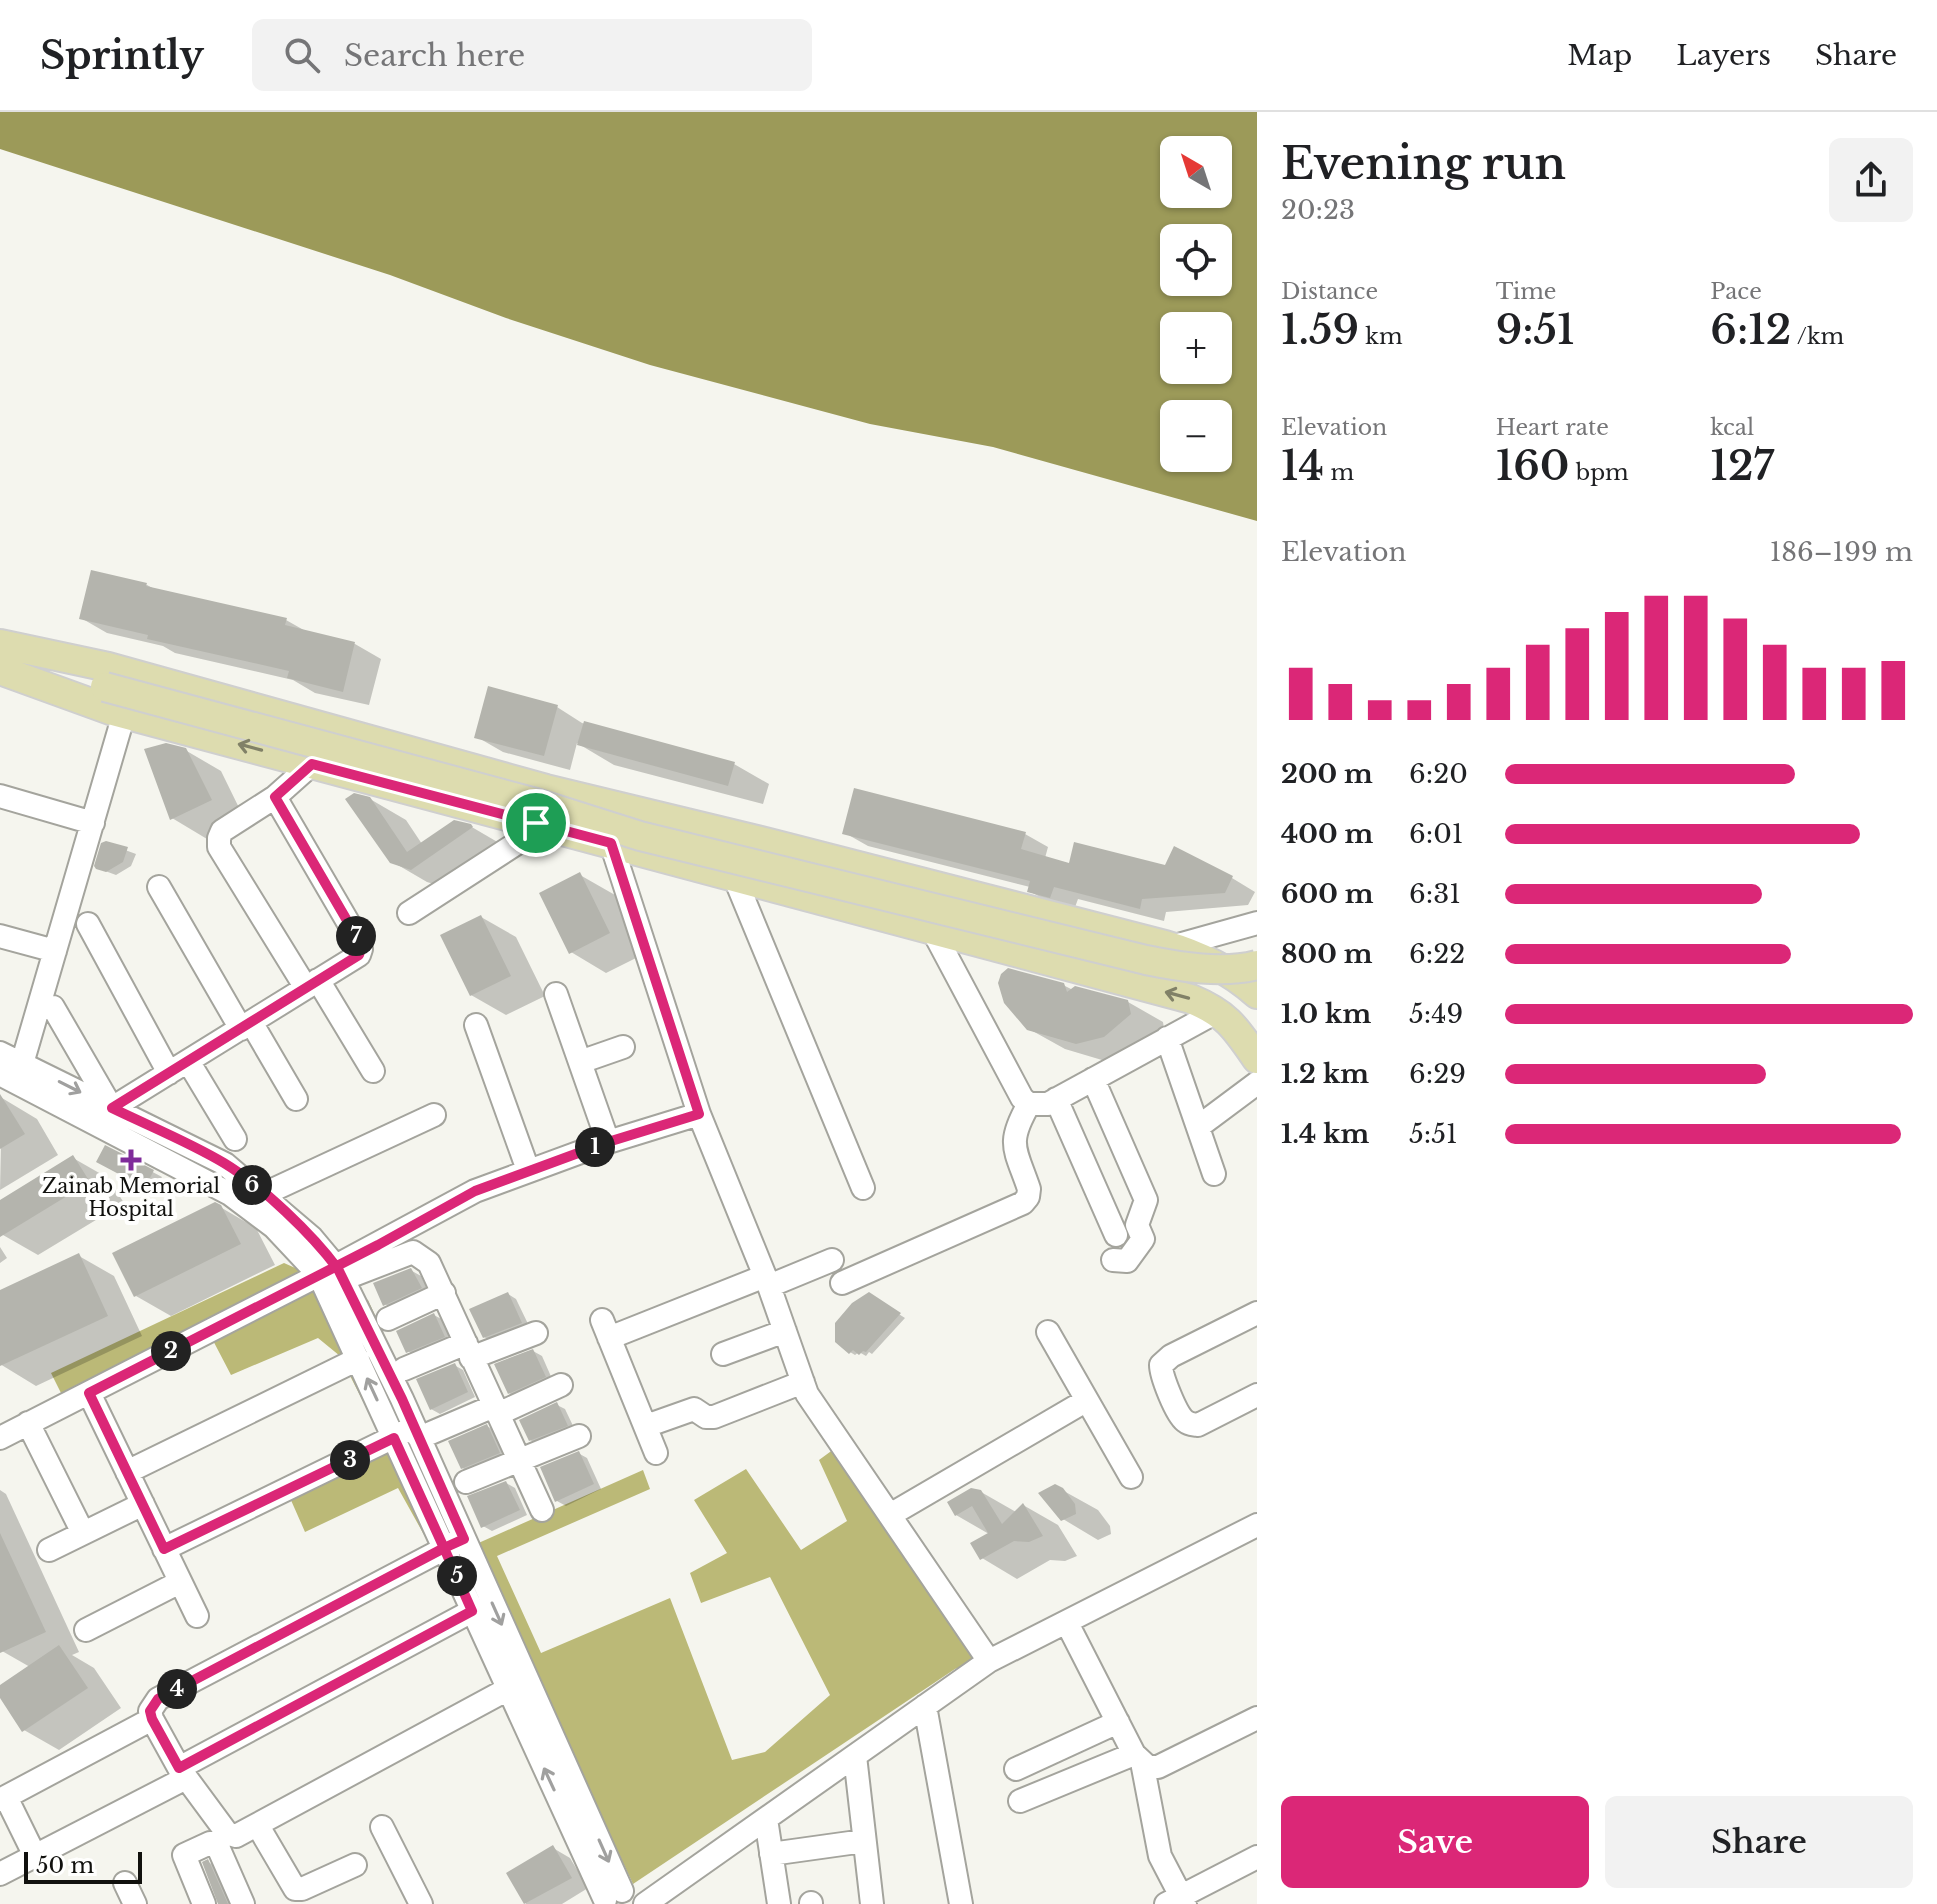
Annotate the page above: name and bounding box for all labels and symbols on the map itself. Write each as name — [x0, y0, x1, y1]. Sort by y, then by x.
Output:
north arrow — [1160, 136, 1232, 208]
one-way arrow — [237, 739, 263, 754]
pin — [502, 789, 570, 857]
pin: 7 — [336, 916, 376, 956]
one-way arrow — [1165, 987, 1191, 1002]
one-way arrow — [58, 1079, 82, 1095]
pin: 1 — [575, 1127, 615, 1167]
marker: Zainab Memorial Hospital — [120, 1149, 142, 1171]
pin: 6 — [232, 1165, 272, 1205]
place label: Zainab Memorial Hospital — [42, 1174, 220, 1221]
pin: 2 — [151, 1331, 191, 1371]
one-way arrow — [363, 1377, 378, 1402]
pin: 3 — [330, 1440, 370, 1480]
pin: 5 — [437, 1556, 477, 1596]
one-way arrow — [491, 1601, 506, 1626]
pin: 4 — [157, 1669, 197, 1709]
one-way arrow — [541, 1767, 556, 1791]
one-way arrow — [597, 1839, 612, 1863]
scale bar — [24, 1848, 142, 1884]

